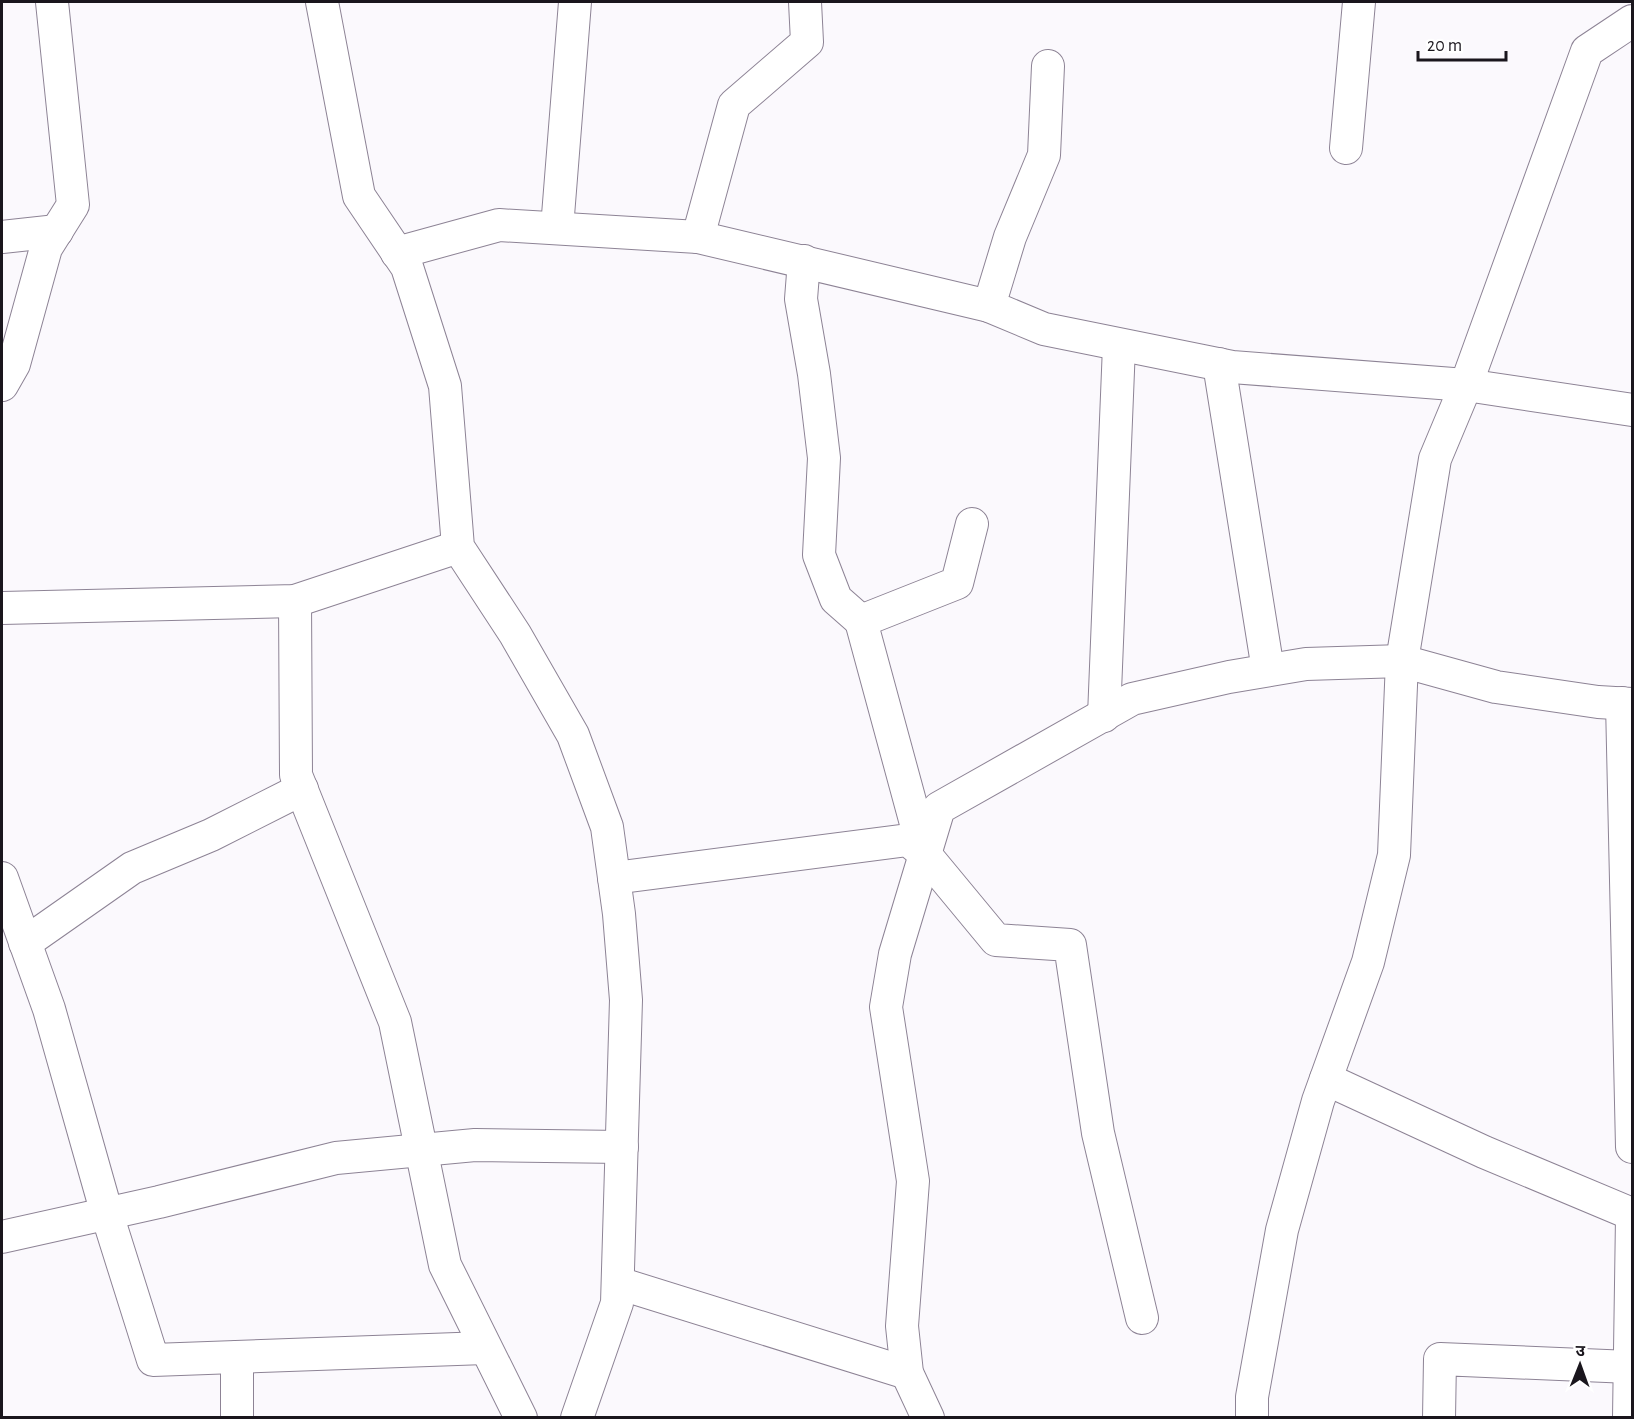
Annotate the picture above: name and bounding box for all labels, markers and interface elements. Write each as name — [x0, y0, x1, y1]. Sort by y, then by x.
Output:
scale bar — [1418, 24, 1506, 62]
text: 20 m — [1427, 37, 1462, 55]
north arrow — [1550, 1335, 1610, 1395]
text: उ — [1575, 1343, 1586, 1359]

